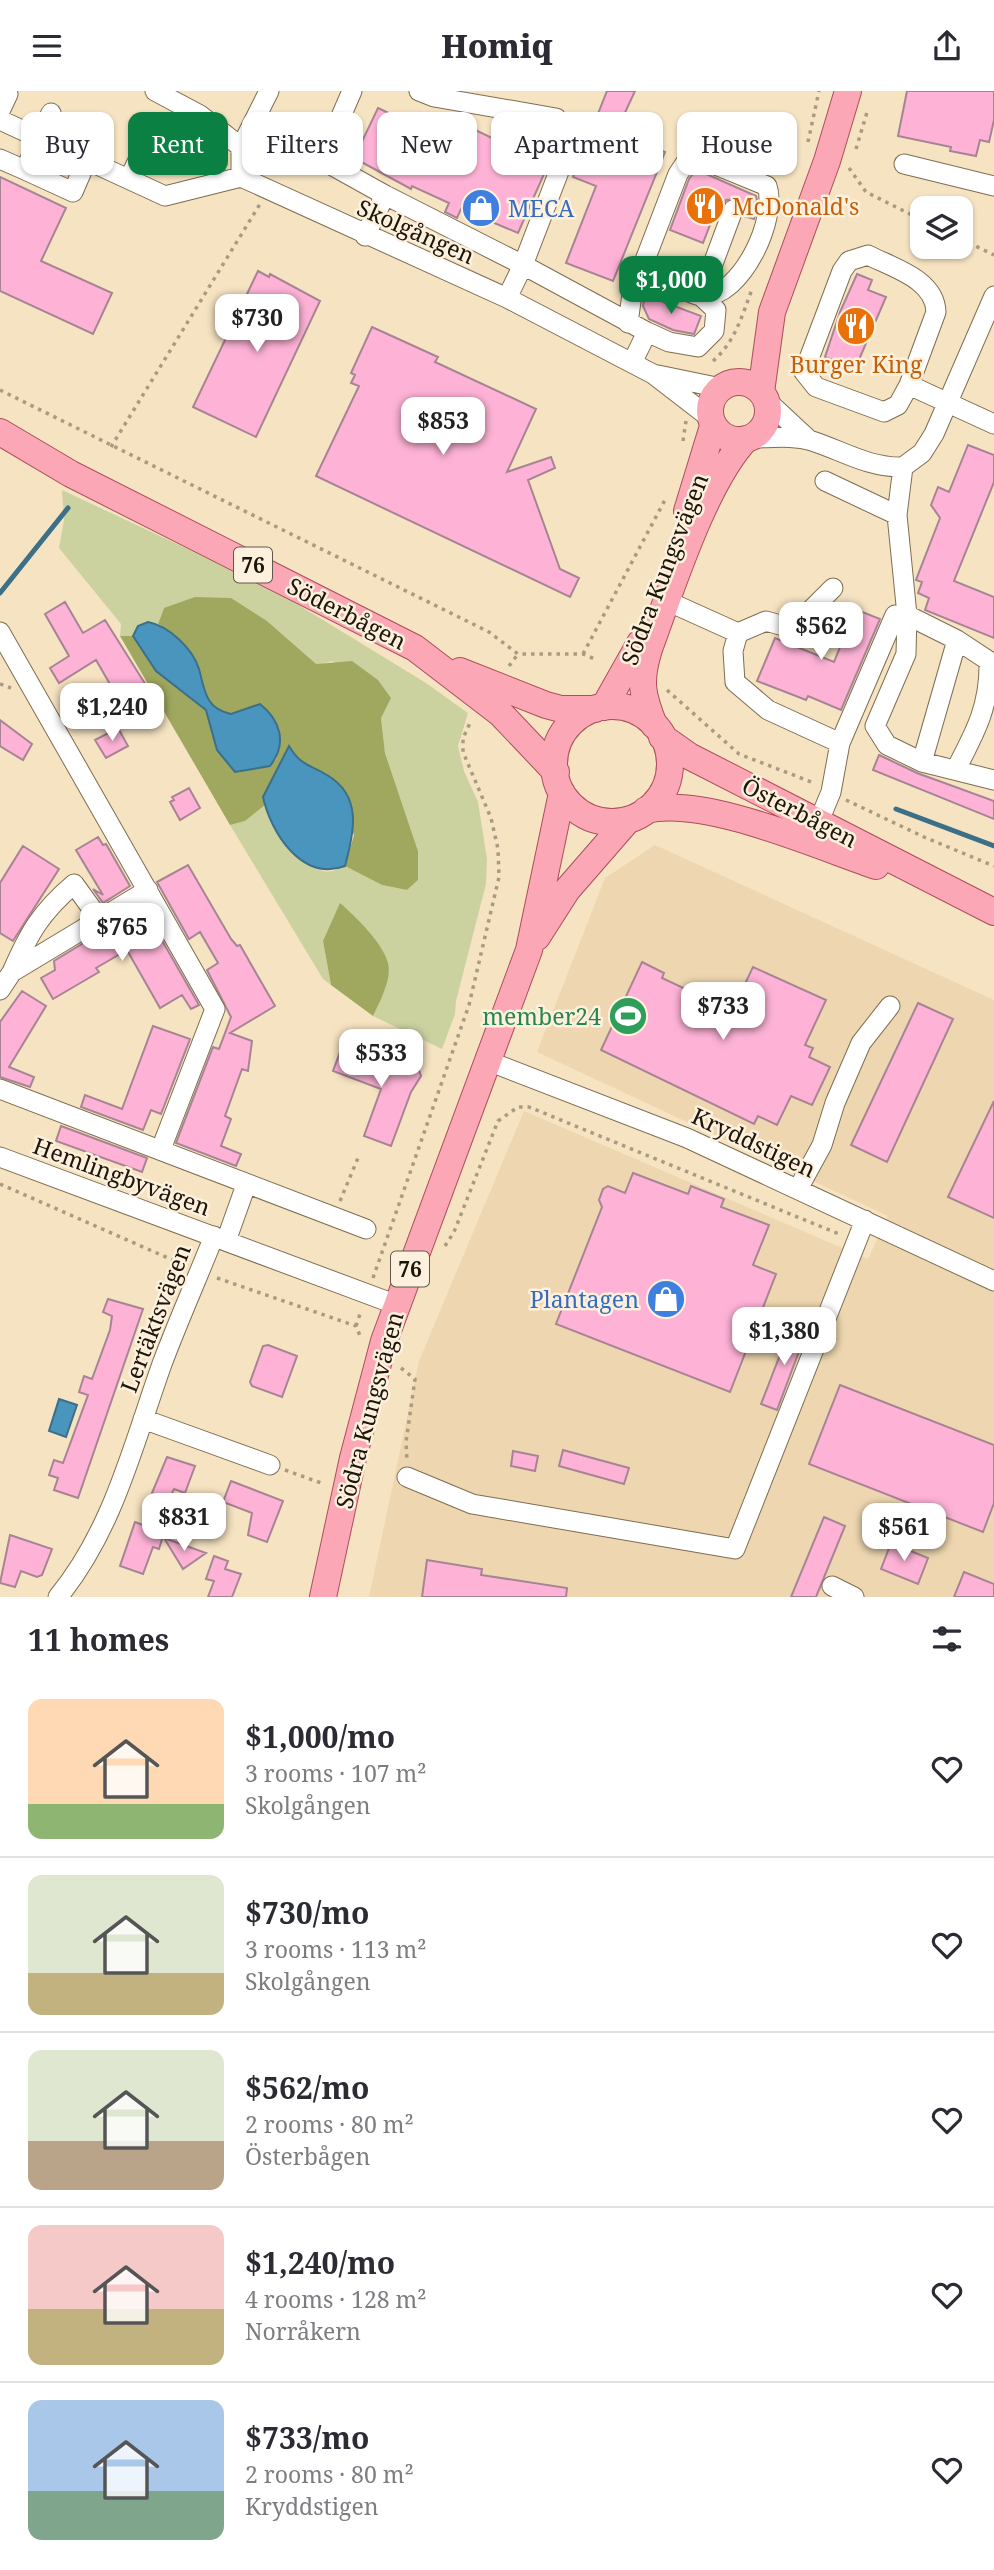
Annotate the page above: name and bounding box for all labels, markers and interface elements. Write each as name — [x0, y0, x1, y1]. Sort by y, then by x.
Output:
text: Homiq — [441, 24, 553, 67]
icon: menu — [28, 27, 66, 65]
icon: share — [928, 27, 966, 65]
chip: Buy — [21, 112, 114, 175]
chip: Rent — [128, 112, 228, 175]
chip: Filters — [242, 112, 363, 175]
chip: New — [377, 112, 477, 175]
chip: Apartment — [491, 112, 663, 175]
chip: House — [677, 112, 797, 175]
restaurant icon: McDonald's — [684, 185, 726, 227]
shop icon: MECA — [460, 187, 502, 229]
place label: McDonald's — [732, 190, 859, 222]
street label: Skolgången — [352, 191, 480, 271]
place label: MECA — [508, 192, 575, 224]
map controls — [910, 196, 973, 259]
button: layers — [910, 196, 973, 259]
pin: $1,000 — [614, 257, 728, 316]
text: $1,000 — [635, 263, 707, 295]
pin: $730 — [216, 295, 298, 354]
text: $730 — [231, 301, 283, 333]
restaurant icon: Burger King — [835, 305, 877, 347]
place label: Burger King — [790, 348, 923, 380]
pin: $853 — [402, 397, 484, 457]
text: $853 — [417, 404, 469, 436]
street label: Södra Kungsvägen — [613, 468, 715, 669]
road number: 76 — [234, 547, 272, 582]
street label: Söderbågen — [282, 569, 412, 657]
pin: $562 — [780, 603, 862, 662]
text: $562 — [795, 609, 847, 641]
pin: $1,240 — [55, 683, 169, 743]
text: $1,240 — [76, 690, 148, 722]
street label: Österbågen — [737, 769, 863, 855]
pin: $765 — [81, 903, 163, 963]
text: $765 — [96, 910, 148, 942]
pin: $733 — [682, 983, 764, 1042]
text: $733 — [697, 989, 749, 1021]
sports icon: member24 — [607, 995, 649, 1037]
place label: member24 — [482, 1000, 601, 1032]
pin: $533 — [340, 1030, 422, 1089]
text: $533 — [355, 1036, 407, 1068]
street label: Kryddstigen — [687, 1099, 821, 1185]
street label: Hemlingbyvägen — [29, 1129, 215, 1223]
street label: Lertäktsvägen — [112, 1239, 198, 1397]
road number: 76 — [391, 1251, 429, 1287]
shop icon: Plantagen — [645, 1278, 687, 1320]
place label: Plantagen — [530, 1283, 639, 1315]
pin: $1,380 — [727, 1307, 841, 1367]
street label: Södra Kungsvägen — [327, 1308, 411, 1512]
text: $1,380 — [748, 1314, 820, 1346]
pin: $831 — [143, 1493, 225, 1553]
text: $831 — [158, 1500, 210, 1532]
pin: $561 — [863, 1503, 945, 1563]
text: $561 — [878, 1510, 930, 1542]
text: 11 homes — [28, 1619, 169, 1660]
icon: filters — [928, 1620, 966, 1658]
text: $1,000/mo — [245, 1716, 395, 1757]
icon: home — [84, 1727, 168, 1811]
icon: heart — [928, 1750, 966, 1788]
text: 3 rooms · 107 m² — [245, 1757, 427, 1789]
text: Skolgången — [245, 1789, 371, 1821]
text: $730/mo — [245, 1892, 369, 1933]
icon: home — [84, 1903, 168, 1987]
icon: heart — [928, 1926, 966, 1964]
text: 3 rooms · 113 m² — [245, 1933, 427, 1965]
text: Skolgången — [245, 1965, 371, 1997]
text: $562/mo — [245, 2067, 369, 2108]
icon: home — [84, 2078, 168, 2162]
icon: heart — [928, 2101, 966, 2139]
text: 2 rooms · 80 m² — [245, 2108, 414, 2140]
text: Österbågen — [245, 2140, 370, 2172]
text: $1,240/mo — [245, 2242, 395, 2283]
icon: home — [84, 2253, 168, 2337]
icon: heart — [928, 2276, 966, 2314]
text: 4 rooms · 128 m² — [245, 2283, 427, 2315]
text: Norråkern — [245, 2315, 361, 2347]
text: $733/mo — [245, 2417, 369, 2458]
icon: home — [84, 2428, 168, 2512]
icon: heart — [928, 2451, 966, 2489]
text: 2 rooms · 80 m² — [245, 2458, 414, 2490]
text: Kryddstigen — [245, 2490, 379, 2522]

